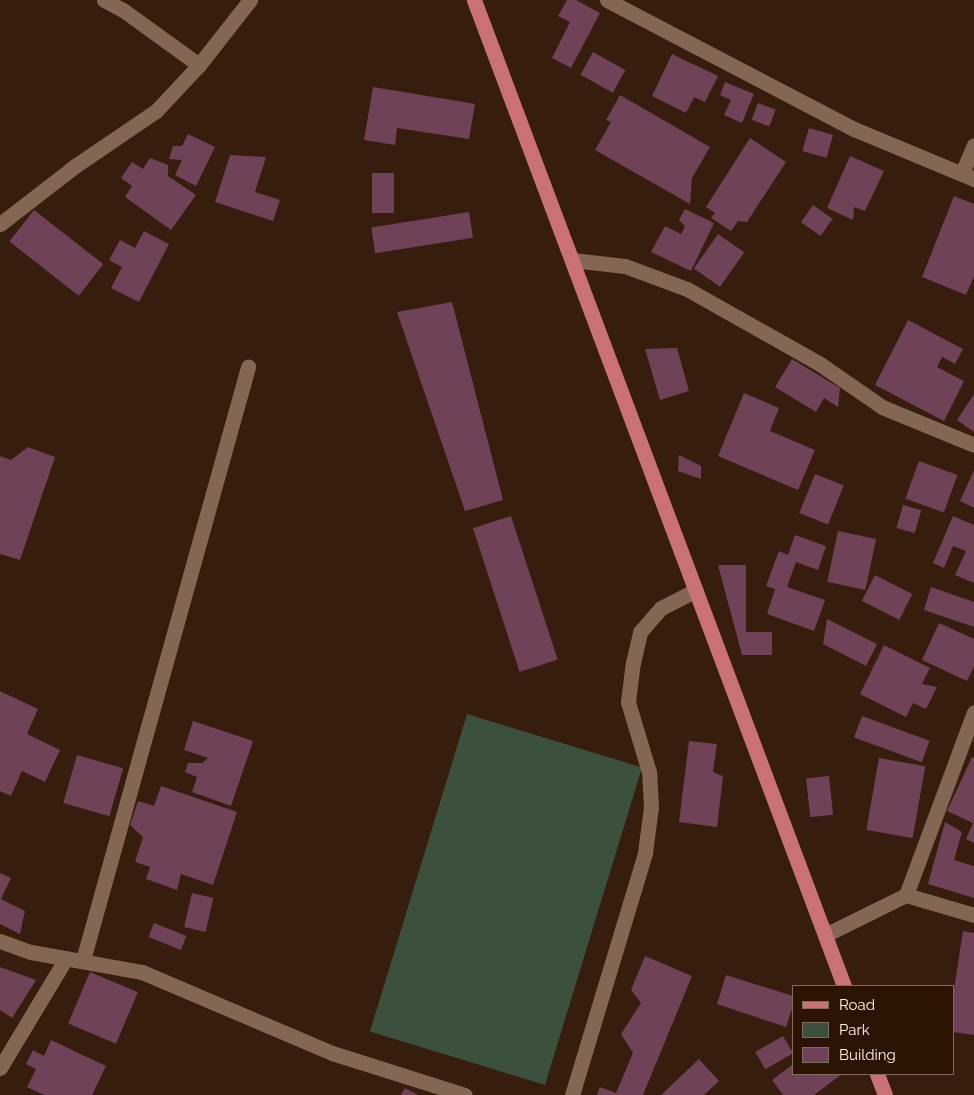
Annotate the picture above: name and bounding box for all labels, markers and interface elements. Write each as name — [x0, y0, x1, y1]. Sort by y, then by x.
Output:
legend — [792, 985, 954, 1075]
text: Road — [839, 996, 875, 1014]
text: Park — [839, 1021, 870, 1039]
text: Building — [839, 1046, 896, 1064]

